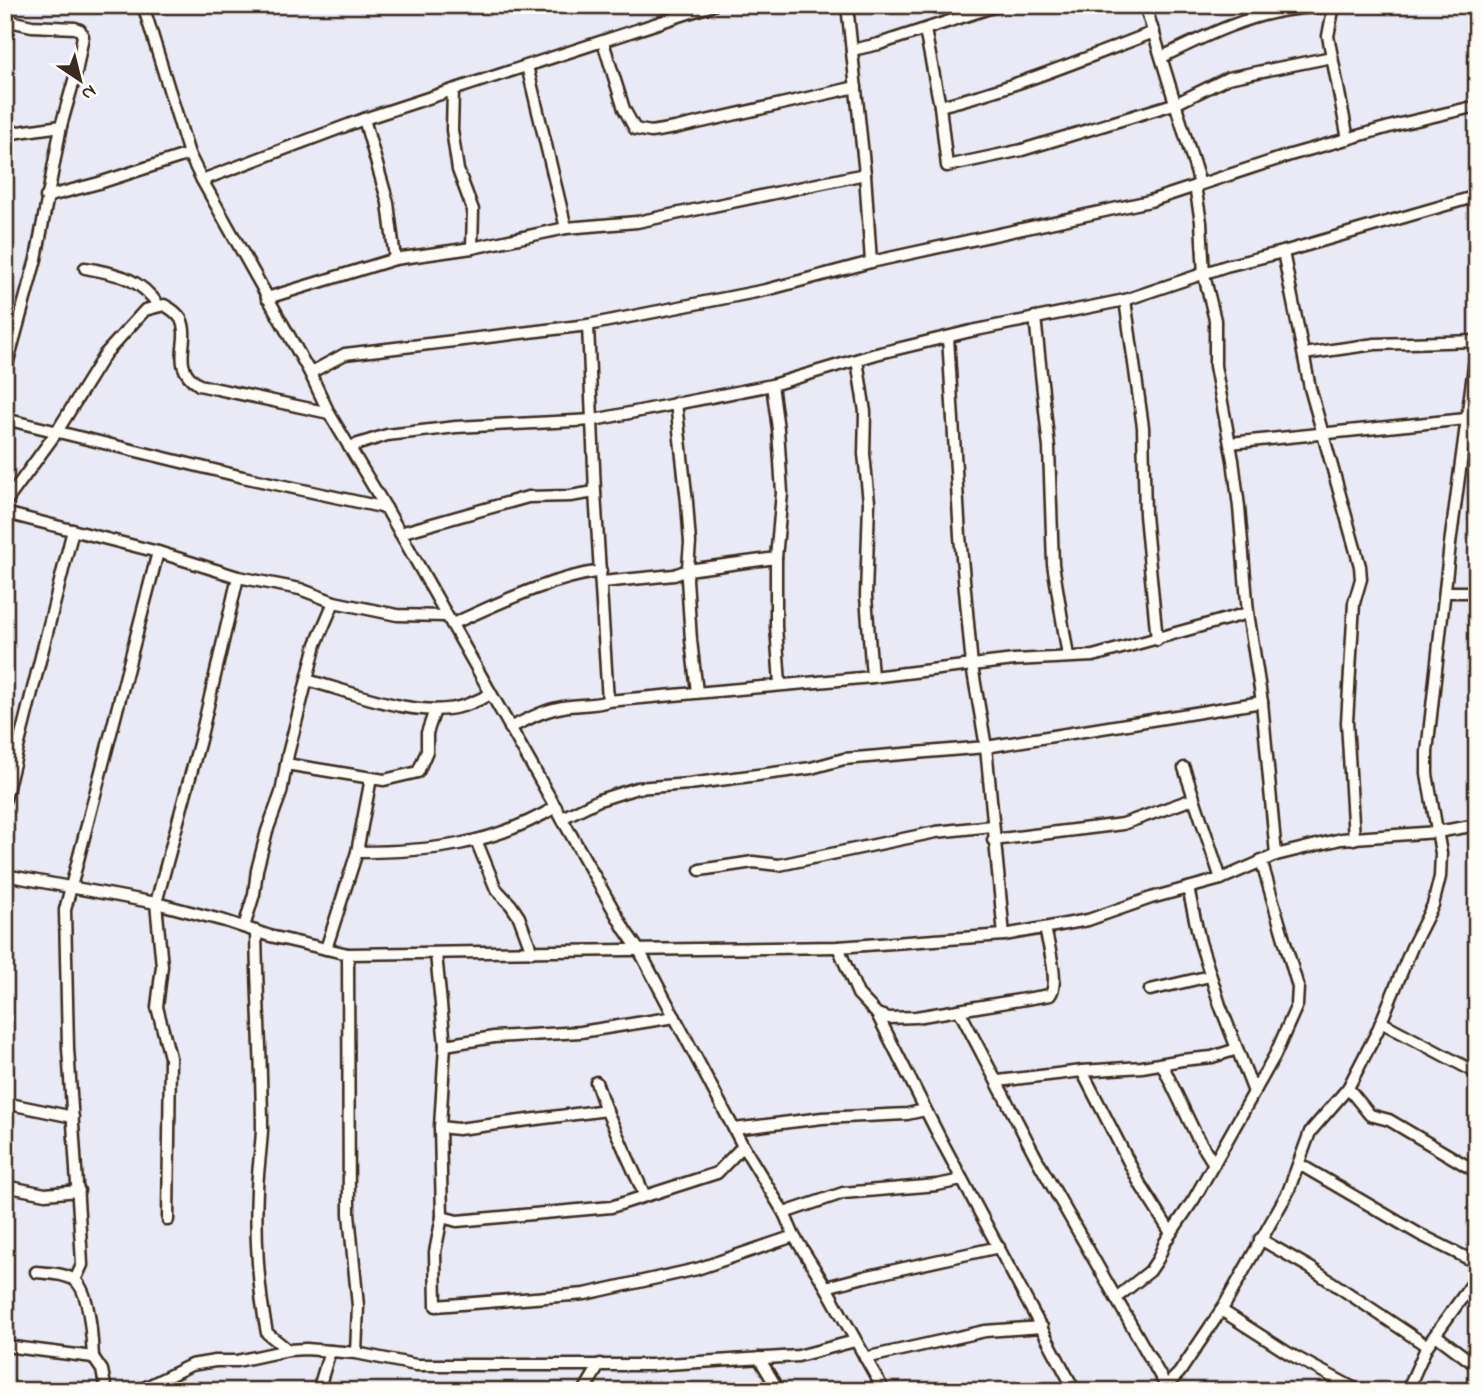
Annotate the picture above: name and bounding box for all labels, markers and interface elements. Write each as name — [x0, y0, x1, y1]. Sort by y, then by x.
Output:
north arrow — [46, 46, 116, 116]
text: N — [75, 77, 101, 107]

